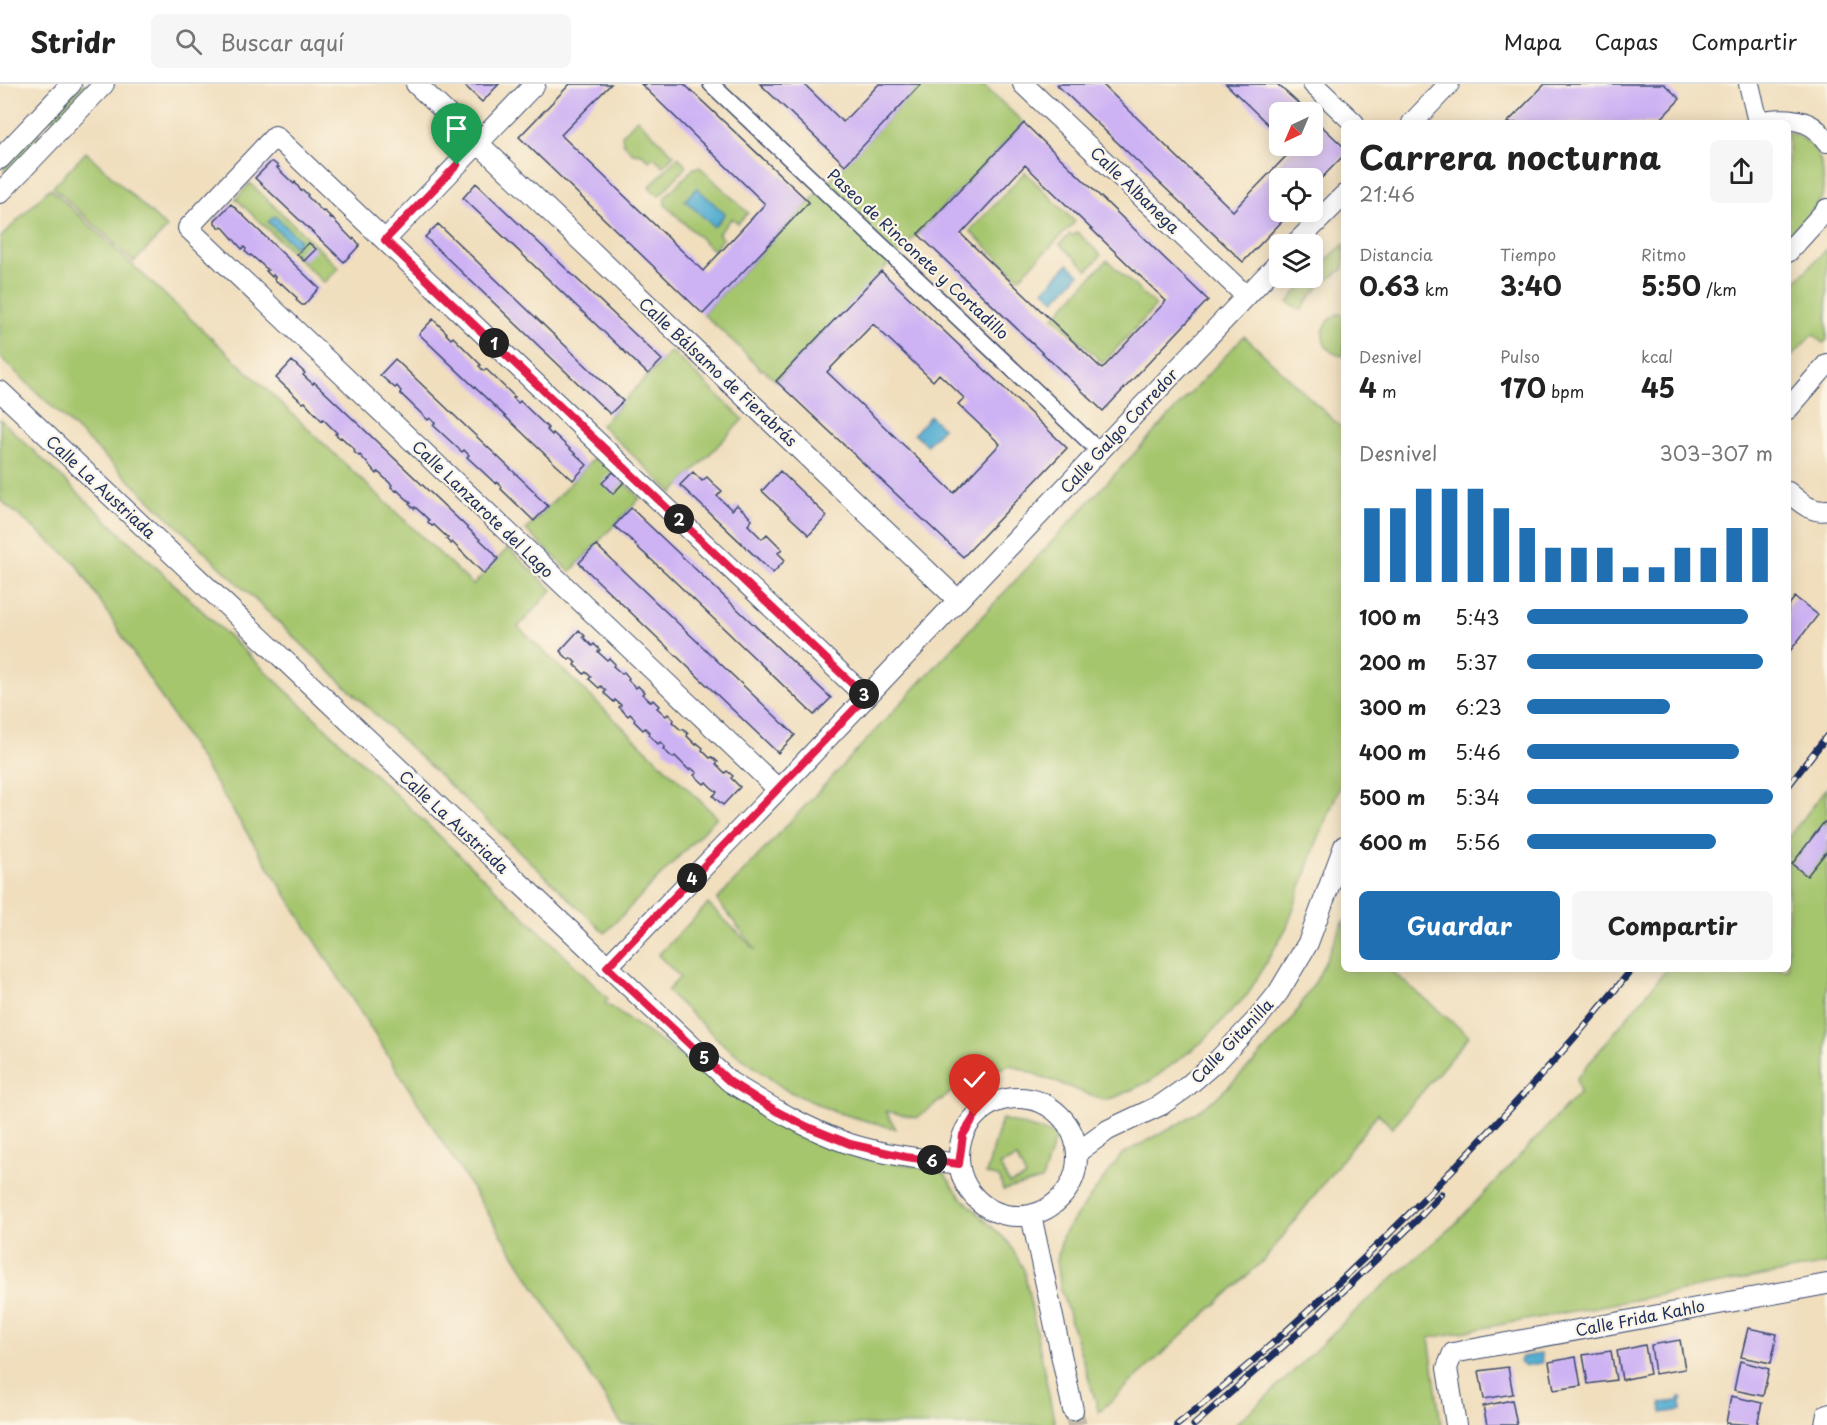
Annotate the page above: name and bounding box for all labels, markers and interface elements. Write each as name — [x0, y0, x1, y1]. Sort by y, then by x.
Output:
search box — [151, 14, 571, 68]
text: Stridr — [30, 20, 115, 63]
icon: search — [172, 25, 205, 58]
text: Buscar aquí — [220, 25, 344, 58]
text: Mapa — [1504, 25, 1562, 57]
text: Capas — [1595, 25, 1658, 57]
text: Compartir — [1691, 25, 1797, 57]
north arrow — [1269, 102, 1323, 156]
map controls — [1269, 102, 1323, 288]
pin — [431, 103, 482, 165]
icon: arrive — [440, 112, 473, 145]
text: Carrera nocturna — [1359, 131, 1661, 181]
street label: Calle Albanega — [1086, 140, 1186, 238]
button: share — [1710, 140, 1773, 203]
street label: Paseo de Rinconete y Cortadillo — [822, 162, 1015, 344]
button: locate — [1269, 168, 1323, 222]
text: 21:46 — [1359, 179, 1415, 209]
button: layers — [1269, 234, 1323, 288]
text: Distancia — [1359, 242, 1433, 266]
text: Tiempo — [1500, 242, 1556, 266]
text: Ritmo — [1641, 242, 1686, 266]
text: 0.63 — [1359, 266, 1420, 305]
text: 3:40 — [1500, 266, 1562, 305]
text: 5:50 — [1641, 266, 1701, 305]
text: km — [1420, 277, 1449, 301]
text: /km — [1701, 277, 1737, 301]
street label: Calle Bálsamo de Fierabrás — [634, 291, 803, 451]
pin: 1 — [479, 328, 509, 358]
text: 1 — [490, 331, 498, 355]
text: Desnivel — [1359, 344, 1421, 368]
text: Pulso — [1500, 344, 1540, 368]
text: kcal — [1641, 344, 1673, 368]
street label: Calle Galgo Corredor — [1054, 362, 1183, 498]
text: 4 — [1359, 368, 1377, 407]
text: 170 — [1500, 368, 1546, 407]
text: 45 — [1641, 368, 1675, 407]
text: m — [1377, 379, 1396, 403]
text: bpm — [1546, 379, 1584, 403]
street label: Calle La Austriada — [41, 429, 162, 544]
street label: Calle Lanzarote del Lago — [407, 434, 560, 583]
text: Desnivel — [1359, 438, 1437, 468]
text: 303–307 m — [1660, 438, 1773, 468]
pin: 2 — [664, 504, 694, 534]
text: 2 — [673, 507, 685, 531]
text: 100 m — [1359, 602, 1421, 632]
text: 5:43 — [1455, 602, 1499, 632]
text: 200 m — [1359, 647, 1426, 677]
text: 5:37 — [1455, 647, 1497, 677]
pin: 3 — [849, 679, 879, 709]
text: 3 — [859, 682, 869, 706]
text: 300 m — [1359, 692, 1427, 722]
text: 6:23 — [1455, 692, 1502, 722]
text: 400 m — [1359, 737, 1427, 767]
text: 5:46 — [1455, 737, 1501, 767]
street label: Calle La Austriada — [394, 764, 515, 879]
text: 500 m — [1359, 782, 1426, 812]
text: 5:34 — [1455, 782, 1500, 812]
text: 600 m — [1359, 827, 1427, 857]
text: 5:56 — [1455, 827, 1500, 857]
pin: 4 — [677, 863, 707, 893]
text: 4 — [687, 866, 697, 890]
button: Guardar — [1359, 891, 1560, 960]
button: Compartir — [1572, 891, 1773, 960]
street label: Calle Gitanilla — [1185, 992, 1278, 1088]
pin: 5 — [689, 1042, 719, 1072]
text: 5 — [699, 1045, 709, 1069]
pin — [949, 1054, 1000, 1116]
icon: check — [958, 1063, 991, 1096]
pin: 6 — [917, 1145, 947, 1175]
text: 6 — [926, 1148, 938, 1172]
street label: Calle Frida Kahlo — [1573, 1293, 1707, 1341]

